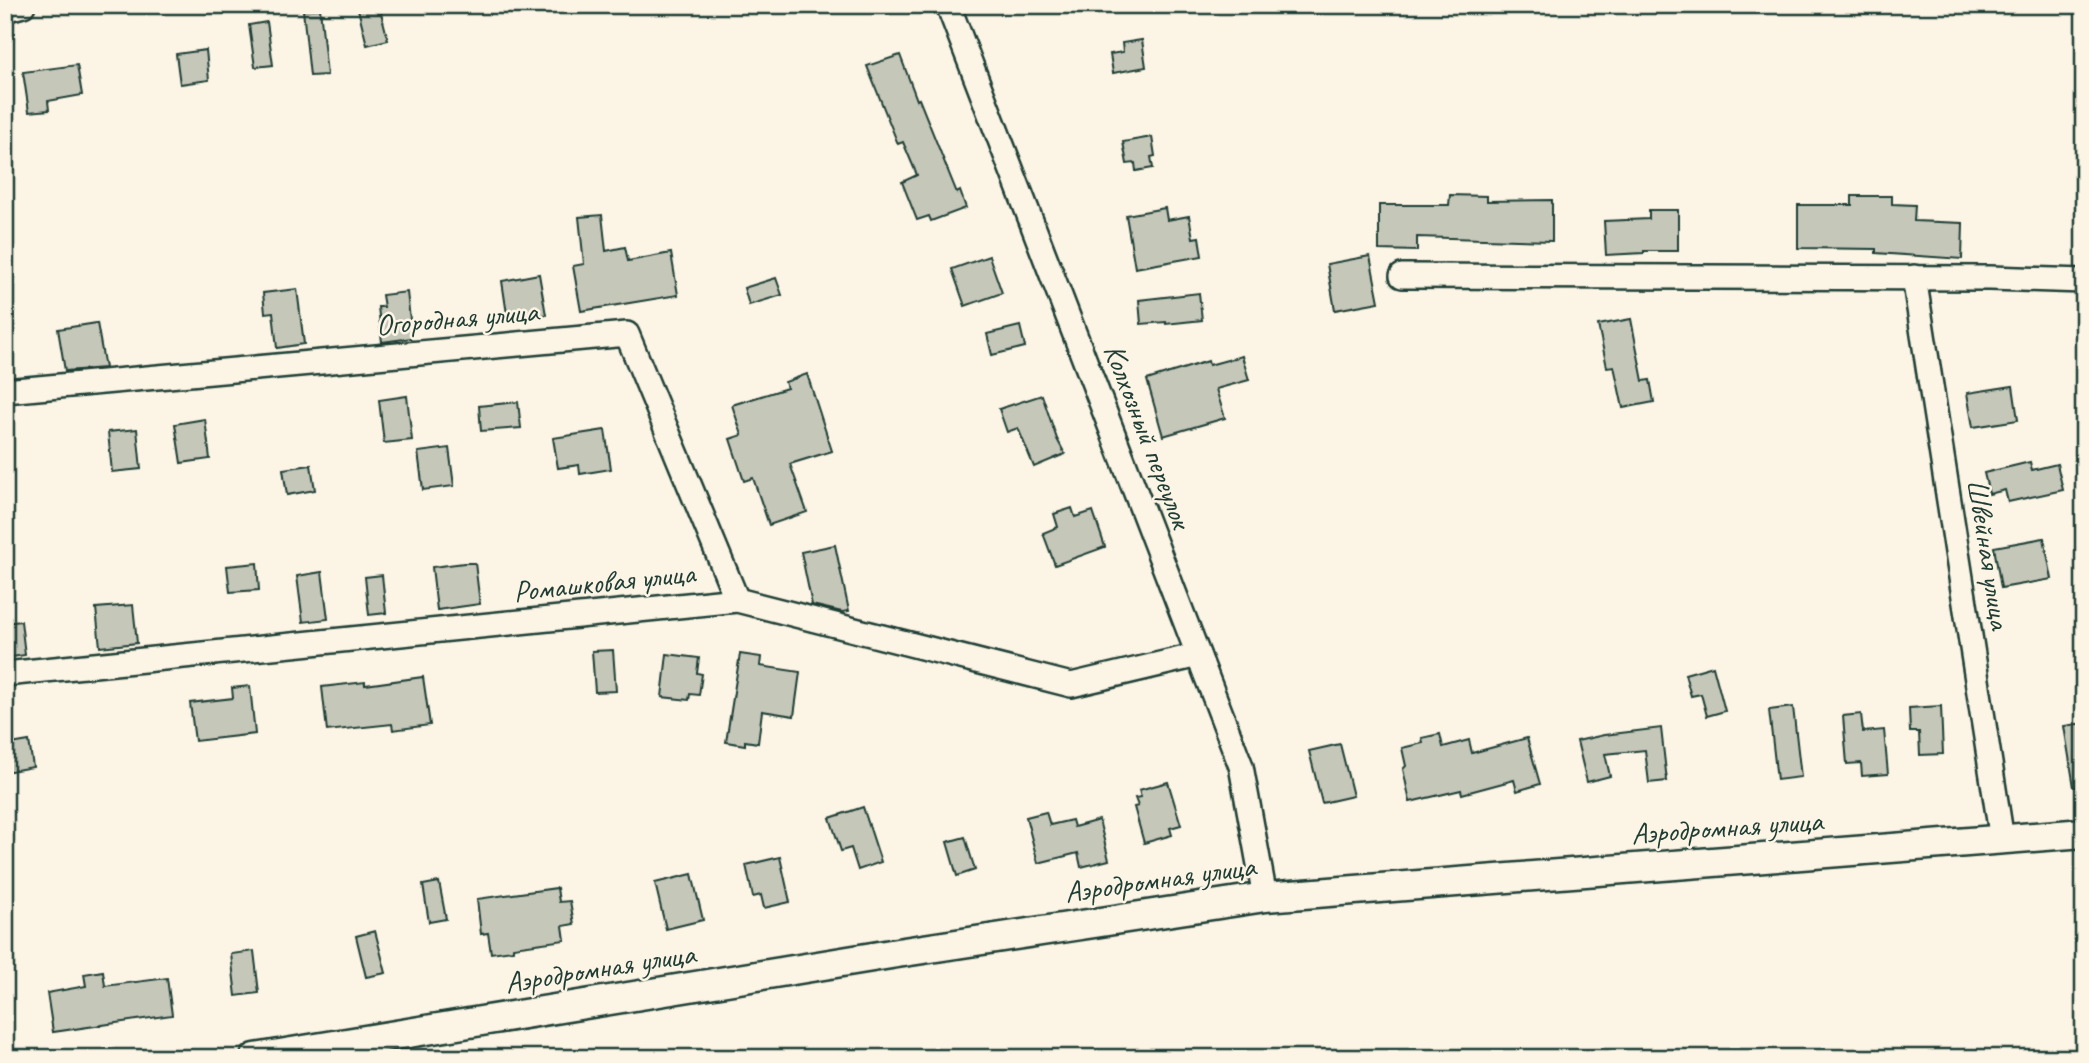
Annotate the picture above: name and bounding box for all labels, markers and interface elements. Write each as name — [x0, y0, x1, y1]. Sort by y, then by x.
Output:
street label: Огородная улица — [374, 292, 542, 344]
street label: Колхозный переулок — [1095, 338, 1202, 536]
street label: Швейная улица — [1958, 476, 2020, 634]
street label: Ромашковая улица — [511, 553, 699, 610]
street label: Аэродромная улица — [1630, 801, 1826, 853]
street label: Аэродромная улица — [1062, 847, 1260, 911]
street label: Аэродромная улица — [502, 934, 700, 1002]

